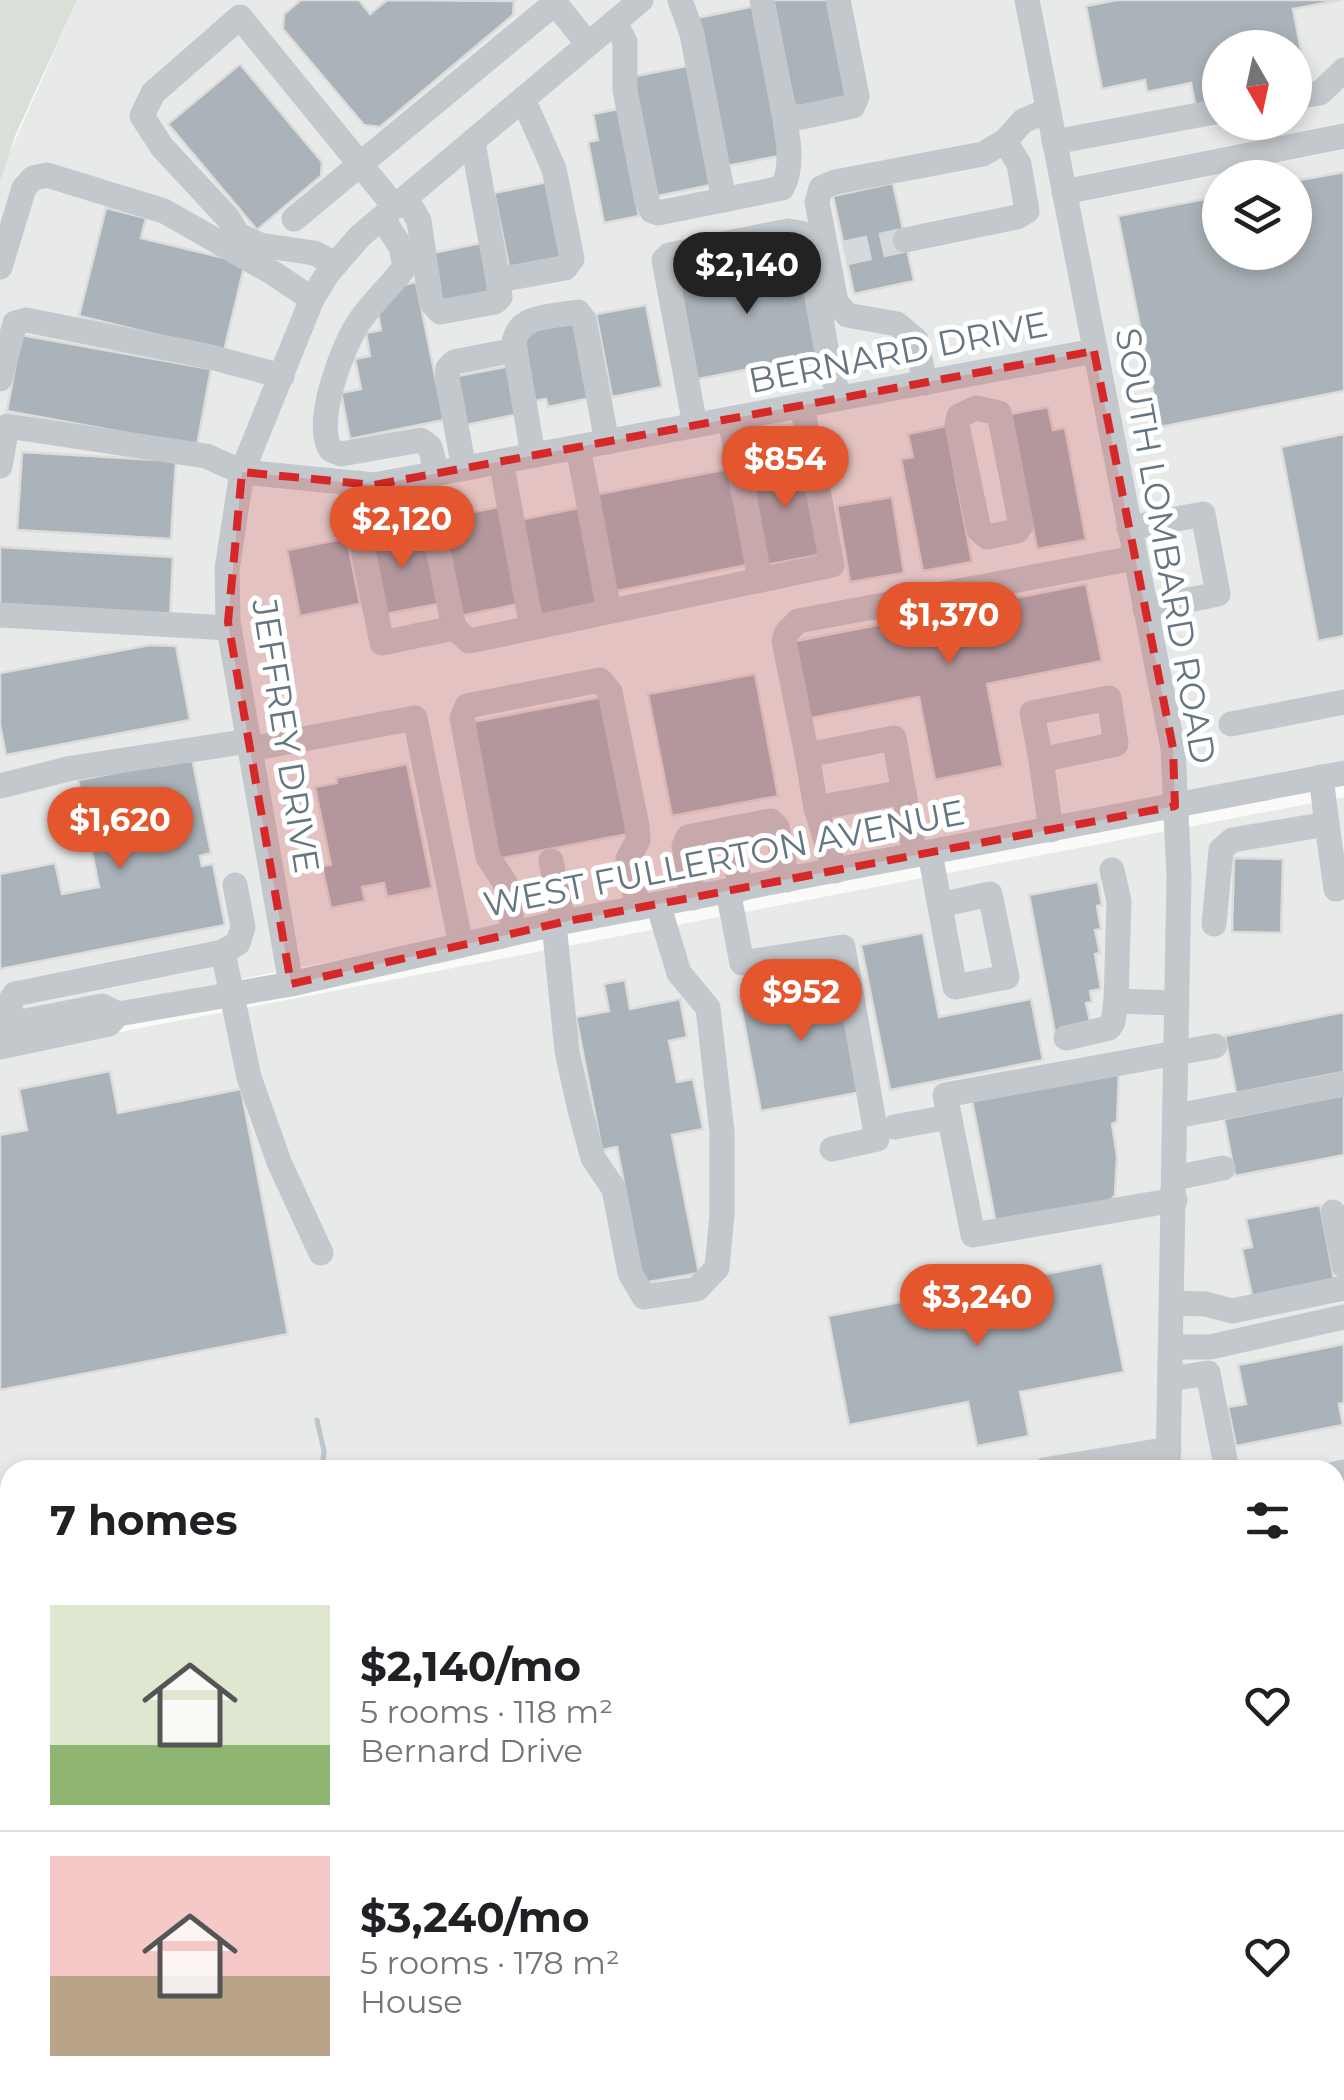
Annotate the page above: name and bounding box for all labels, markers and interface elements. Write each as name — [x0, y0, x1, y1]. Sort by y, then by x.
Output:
north arrow — [1202, 30, 1312, 140]
map controls — [1202, 30, 1312, 270]
button: layers — [1202, 160, 1312, 270]
pin: $2,140 — [666, 232, 828, 317]
text: $2,140 — [695, 245, 799, 284]
street label: BERNARD DRIVE — [745, 302, 1051, 402]
street label: SOUTH LOMBARD ROAD — [1106, 325, 1226, 767]
pin: $854 — [726, 426, 844, 511]
text: $854 — [744, 439, 826, 478]
pin: $2,120 — [321, 486, 483, 571]
text: $2,120 — [352, 499, 452, 538]
pin: $1,370 — [868, 582, 1030, 667]
street label: JEFFREY DRIVE — [243, 595, 329, 876]
text: $1,370 — [899, 595, 999, 634]
pin: $1,620 — [39, 787, 201, 872]
street label: WEST FULLERTON AVENUE — [480, 790, 968, 926]
text: $1,620 — [69, 800, 171, 839]
pin: $952 — [742, 959, 860, 1044]
text: $952 — [762, 972, 840, 1011]
pin: $3,240 — [896, 1264, 1058, 1349]
text: $3,240 — [922, 1277, 1032, 1316]
icon: filters — [1240, 1493, 1295, 1548]
text: 7 homes — [50, 1494, 238, 1546]
text: $2,140/mo — [360, 1640, 581, 1692]
icon: home — [130, 1645, 250, 1765]
icon: heart — [1240, 1678, 1295, 1733]
text: 5 rooms · 118 m² — [360, 1692, 613, 1731]
text: Bernard Drive — [360, 1731, 583, 1770]
text: $3,240/mo — [360, 1891, 589, 1943]
icon: home — [130, 1896, 250, 2016]
icon: heart — [1240, 1929, 1295, 1984]
text: 5 rooms · 178 m² — [360, 1943, 620, 1982]
text: House — [360, 1982, 463, 2021]

